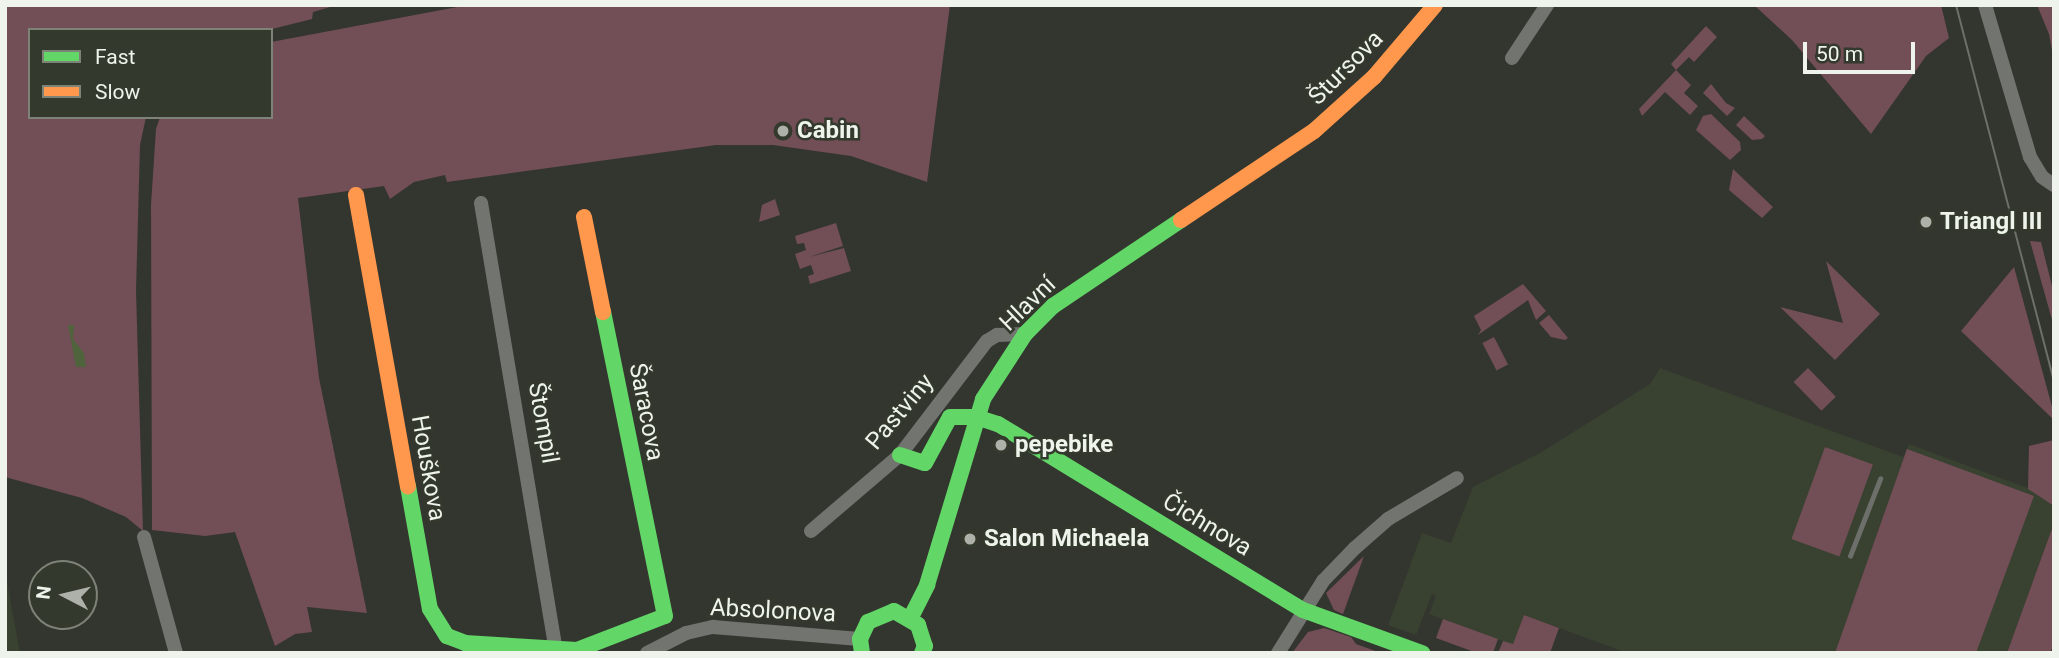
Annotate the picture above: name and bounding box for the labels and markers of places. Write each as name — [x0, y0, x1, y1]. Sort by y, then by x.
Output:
place label: Cabin — [797, 117, 859, 145]
marker: Cabin — [775, 123, 791, 139]
place label: Triangl III — [1940, 208, 2043, 236]
marker: Triangl III — [1918, 214, 1934, 230]
place label: pepebike — [1015, 431, 1113, 459]
marker: pepebike — [993, 437, 1009, 453]
place label: Salon Michaela — [984, 525, 1149, 553]
marker: Salon Michaela — [962, 531, 978, 547]

